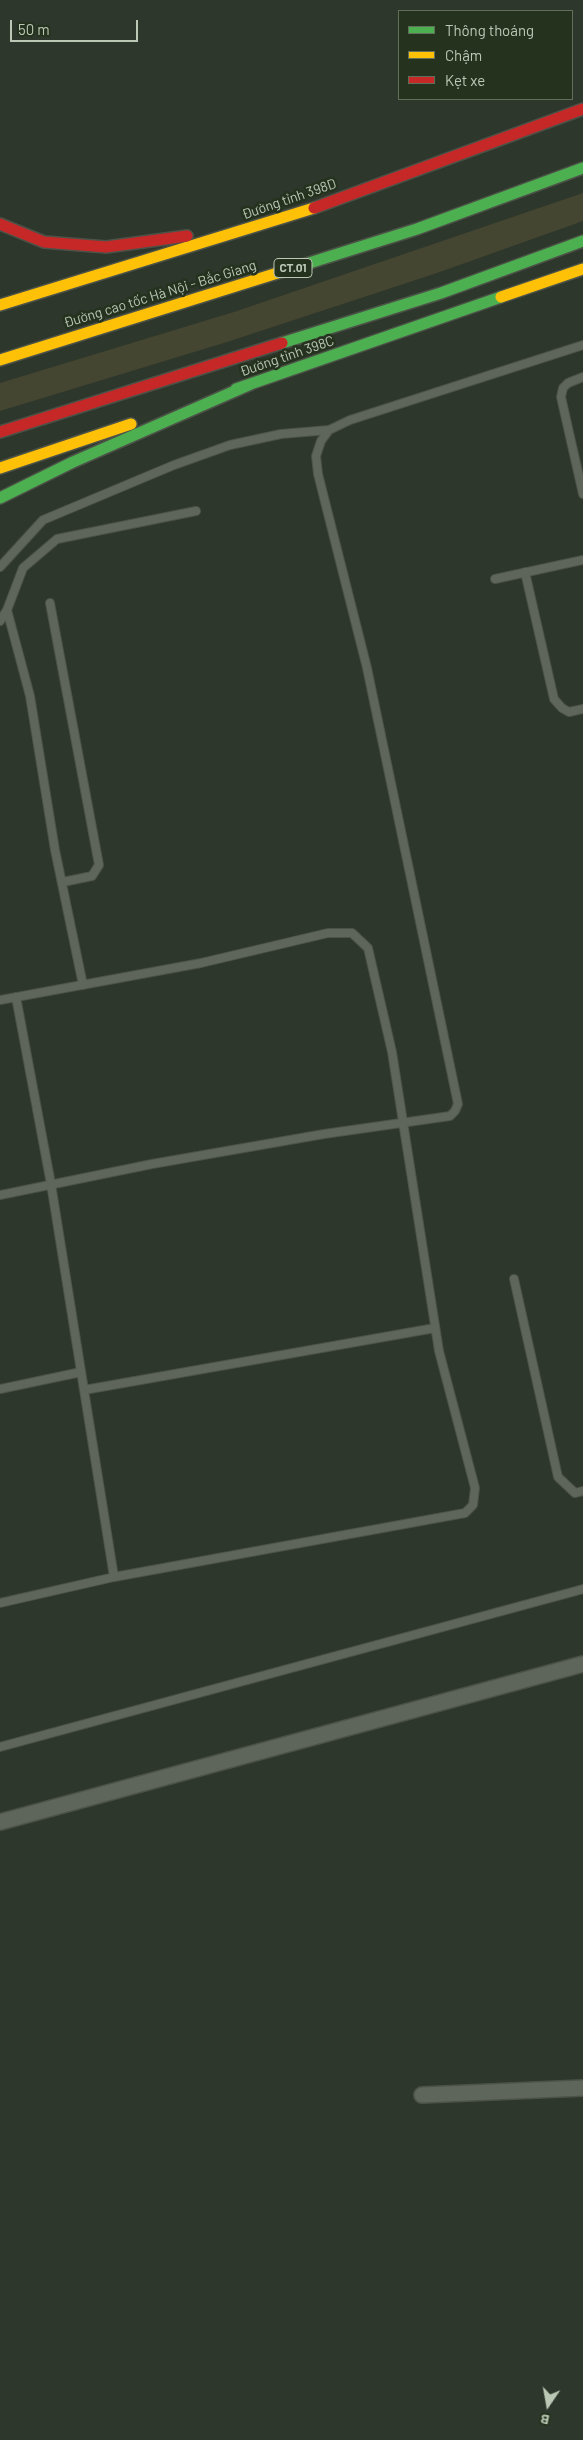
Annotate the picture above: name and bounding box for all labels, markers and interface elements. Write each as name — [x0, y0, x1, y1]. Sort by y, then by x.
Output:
scale bar — [12, 10, 140, 42]
legend — [398, 10, 573, 100]
text: 50 m — [18, 20, 50, 38]
text: Thông thoáng — [445, 21, 534, 39]
text: Chậm — [445, 46, 482, 64]
text: Kẹt xe — [445, 71, 485, 89]
street label: Đường tỉnh 398D — [240, 175, 338, 223]
street label: Đường cao tốc Hà Nội - Bắc Giang — [62, 257, 258, 331]
road number: CT.01 — [274, 258, 312, 278]
street label: Đường tỉnh 398C — [238, 332, 336, 380]
north arrow — [523, 2380, 573, 2430]
text: B — [539, 2411, 551, 2429]

